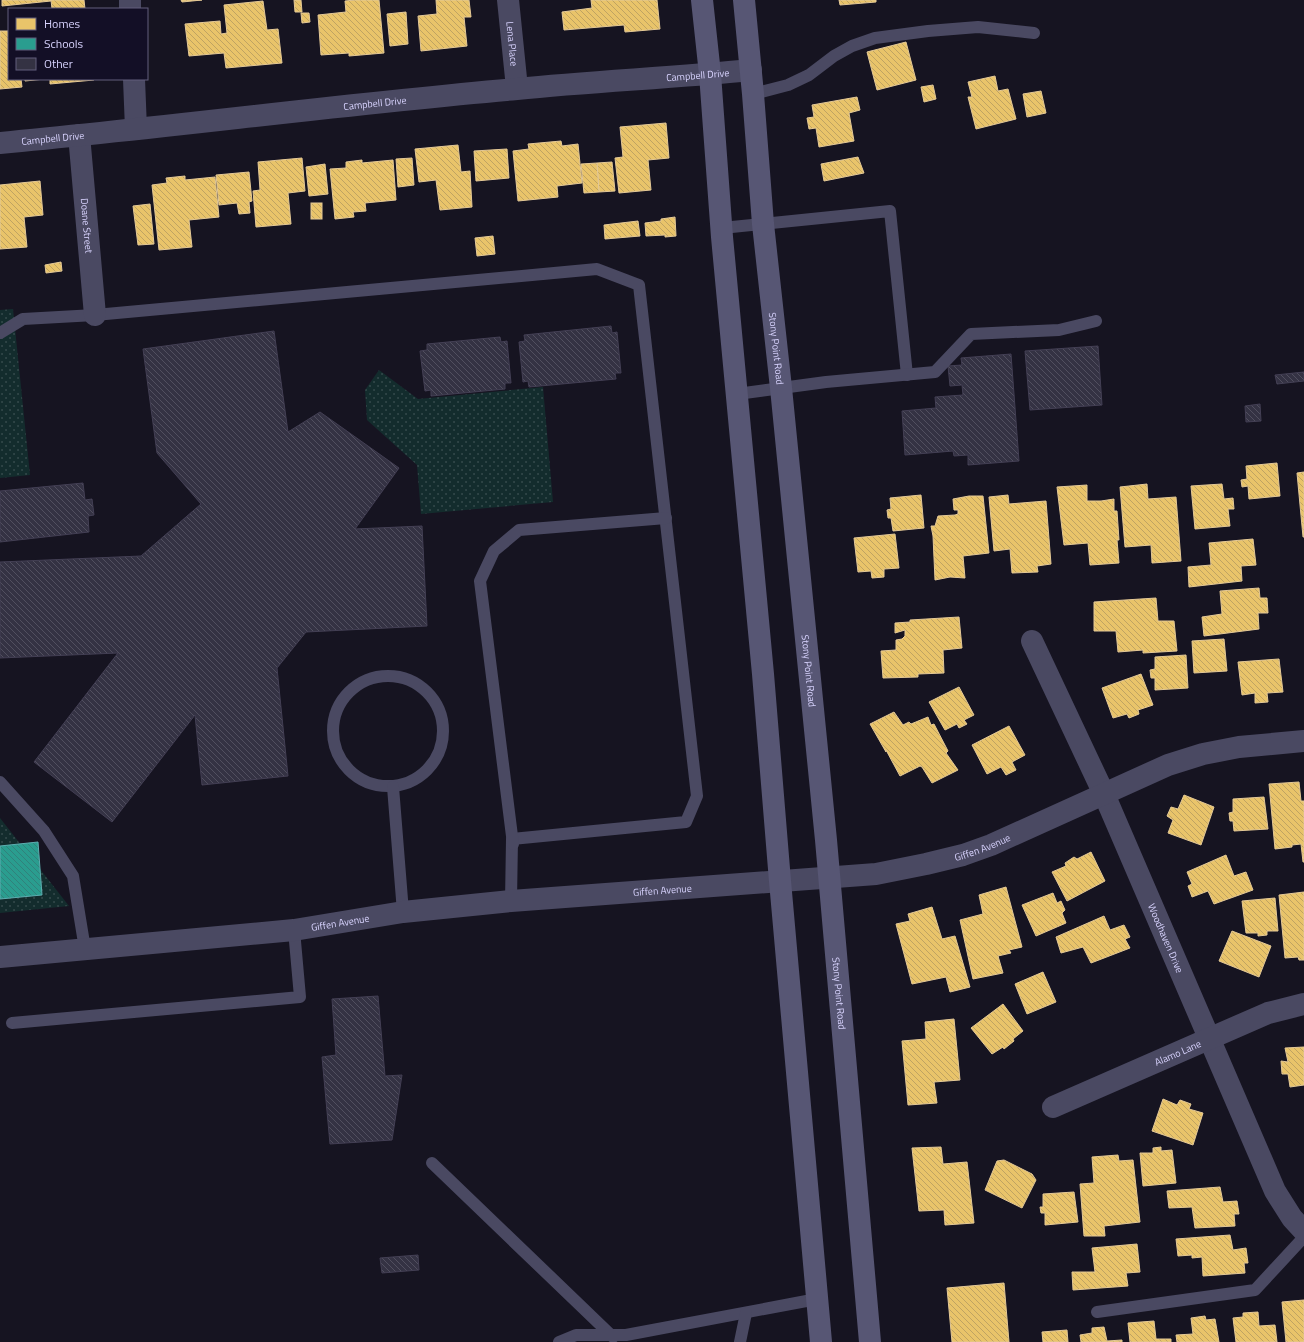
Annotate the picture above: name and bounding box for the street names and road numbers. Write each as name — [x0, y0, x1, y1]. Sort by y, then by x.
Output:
street label: Lena Place — [503, 21, 522, 67]
street label: Campbell Drive — [666, 65, 730, 85]
street label: Campbell Drive — [343, 92, 407, 114]
street label: Campbell Drive — [21, 127, 85, 148]
street label: Doane Street — [77, 197, 97, 254]
street label: Stony Point Road — [765, 312, 788, 385]
street label: Stony Point Road — [798, 634, 820, 708]
street label: Giffen Avenue — [953, 830, 1013, 864]
street label: Giffen Avenue — [632, 880, 692, 899]
street label: Woodhaven Drive — [1145, 901, 1188, 975]
street label: Giffen Avenue — [310, 910, 370, 935]
street label: Stony Point Road — [829, 957, 850, 1030]
street label: Alamo Lane — [1152, 1036, 1203, 1069]

